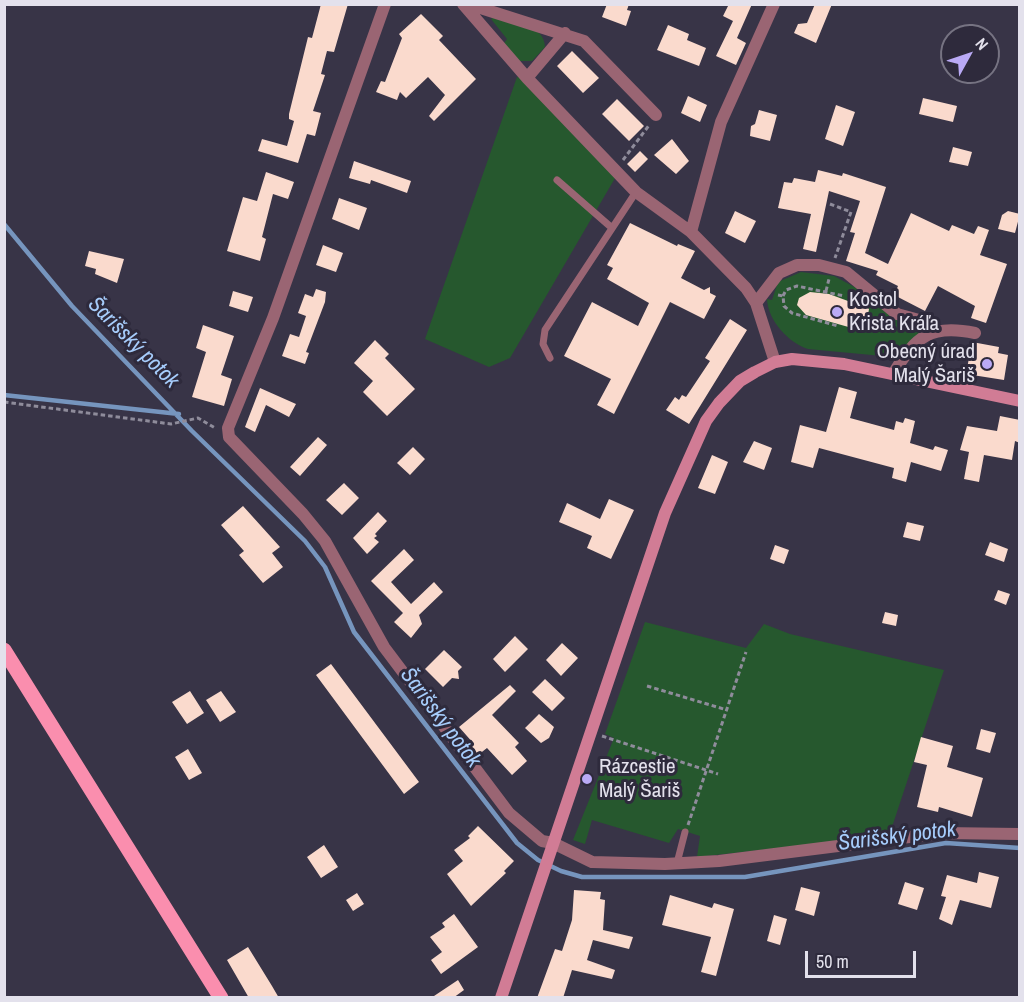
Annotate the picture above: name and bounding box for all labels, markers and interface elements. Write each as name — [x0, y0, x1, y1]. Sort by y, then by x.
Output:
north arrow — [940, 24, 1000, 84]
text: N — [971, 33, 994, 54]
place label: Kostol Krista Kráľa — [849, 287, 939, 337]
water label: Šarišský potok — [82, 292, 184, 394]
marker: Kostol Krista Kráľa — [830, 305, 844, 319]
place label: Obecný úrad Malý Šariš — [876, 339, 975, 389]
marker: Obecný úrad Malý Šariš — [980, 357, 994, 371]
water label: Šarišský potok — [394, 663, 486, 773]
place label: Rázcestie Malý Šariš — [599, 754, 680, 804]
marker: Rázcestie Malý Šariš — [580, 772, 594, 786]
water label: Šarišský potok — [837, 817, 957, 857]
scale bar — [808, 939, 919, 977]
text: 50 m — [816, 949, 849, 974]

